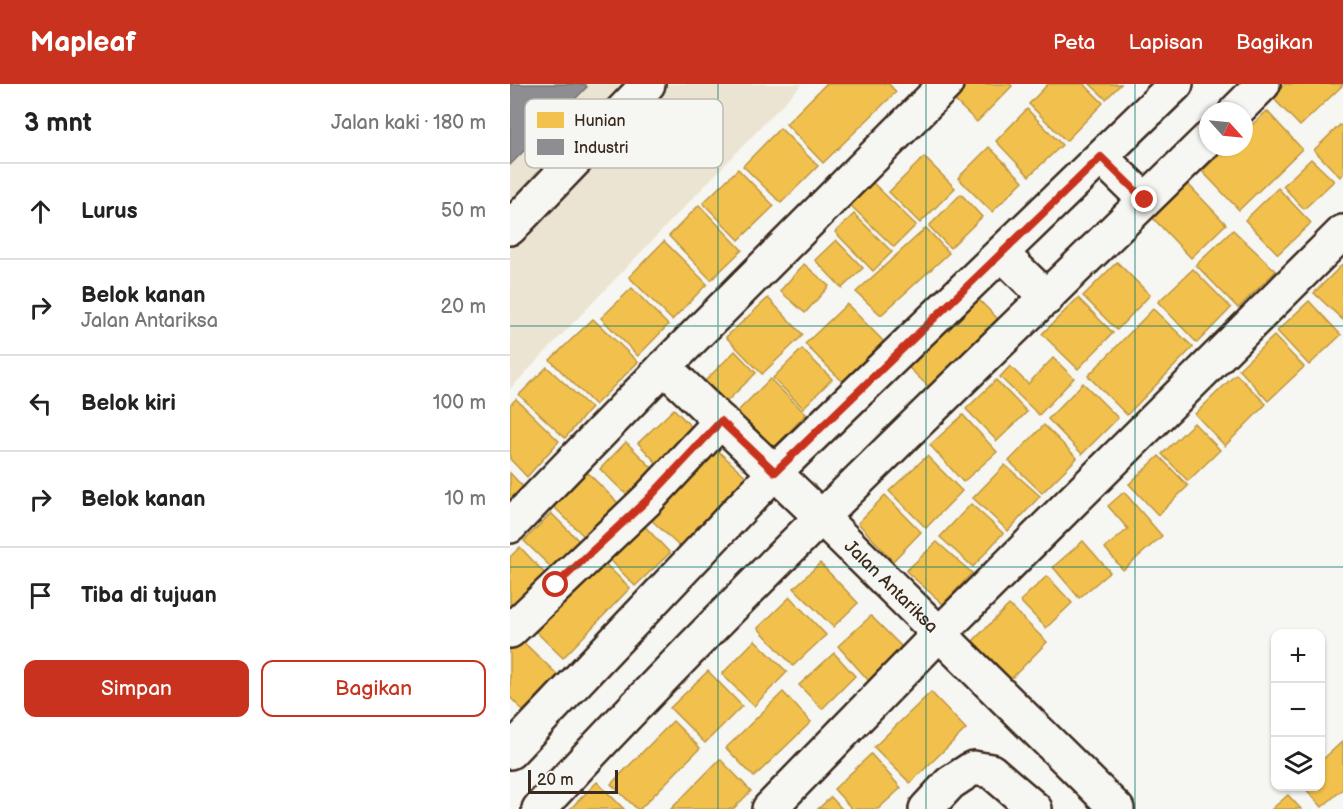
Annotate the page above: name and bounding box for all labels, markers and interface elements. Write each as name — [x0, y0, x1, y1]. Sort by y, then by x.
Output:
text: Mapleaf — [30, 26, 136, 59]
text: Peta — [1053, 30, 1095, 55]
text: Lapisan — [1128, 30, 1203, 55]
text: Bagikan — [1236, 30, 1313, 55]
legend — [525, 99, 723, 168]
north arrow — [1199, 102, 1253, 156]
text: 3 mnt — [24, 108, 92, 139]
text: Jalan kaki · 180 m — [331, 111, 486, 135]
text: Hunian — [574, 112, 625, 131]
text: Industri — [574, 139, 628, 158]
route end — [1131, 186, 1157, 212]
icon: ahead — [24, 195, 57, 228]
text: Lurus — [81, 198, 137, 225]
text: 50 m — [441, 199, 486, 223]
text: Belok kanan — [81, 282, 206, 309]
icon: right — [24, 291, 57, 324]
text: 20 m — [441, 295, 486, 319]
text: Jalan Antariksa — [81, 309, 218, 333]
icon: left — [24, 387, 57, 420]
text: Belok kiri — [81, 390, 176, 417]
text: 100 m — [433, 391, 486, 415]
icon: right — [24, 483, 57, 516]
text: Belok kanan — [81, 486, 206, 513]
text: 10 m — [445, 487, 486, 511]
street label: Jalan Antariksa — [840, 536, 943, 637]
route start — [542, 571, 568, 597]
icon: arrive — [24, 579, 57, 612]
text: Tiba di tujuan — [81, 582, 217, 609]
map controls — [1271, 629, 1325, 791]
button: + — [1271, 629, 1325, 683]
button: Simpan — [24, 660, 249, 717]
button: Bagikan — [261, 660, 486, 717]
button: − — [1271, 683, 1325, 737]
button: layers — [1271, 737, 1325, 791]
scale bar — [528, 767, 618, 794]
text: 20 m — [537, 771, 573, 790]

